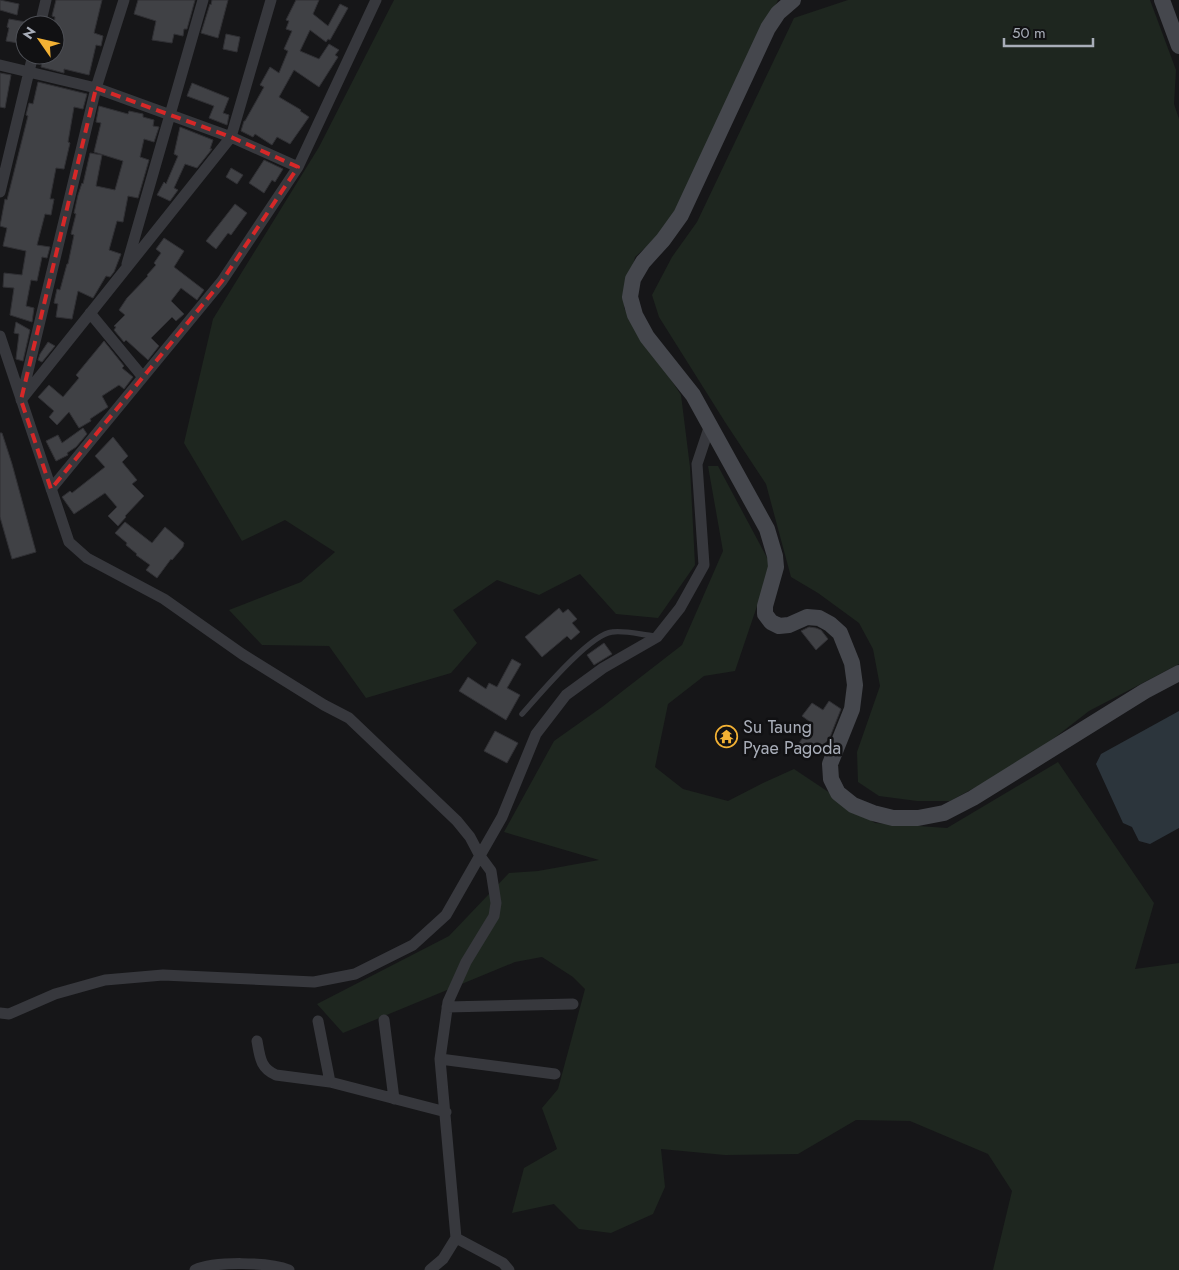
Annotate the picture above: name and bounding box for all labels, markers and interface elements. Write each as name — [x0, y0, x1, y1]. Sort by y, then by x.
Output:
north arrow — [15, 15, 65, 65]
scale bar — [1004, 15, 1093, 47]
text: 50 m — [1012, 22, 1046, 44]
text: N — [18, 23, 41, 43]
place label: Su Taung Pyae Pagoda — [743, 714, 841, 761]
temple icon: Su Taung Pyae Pagoda — [715, 725, 739, 749]

